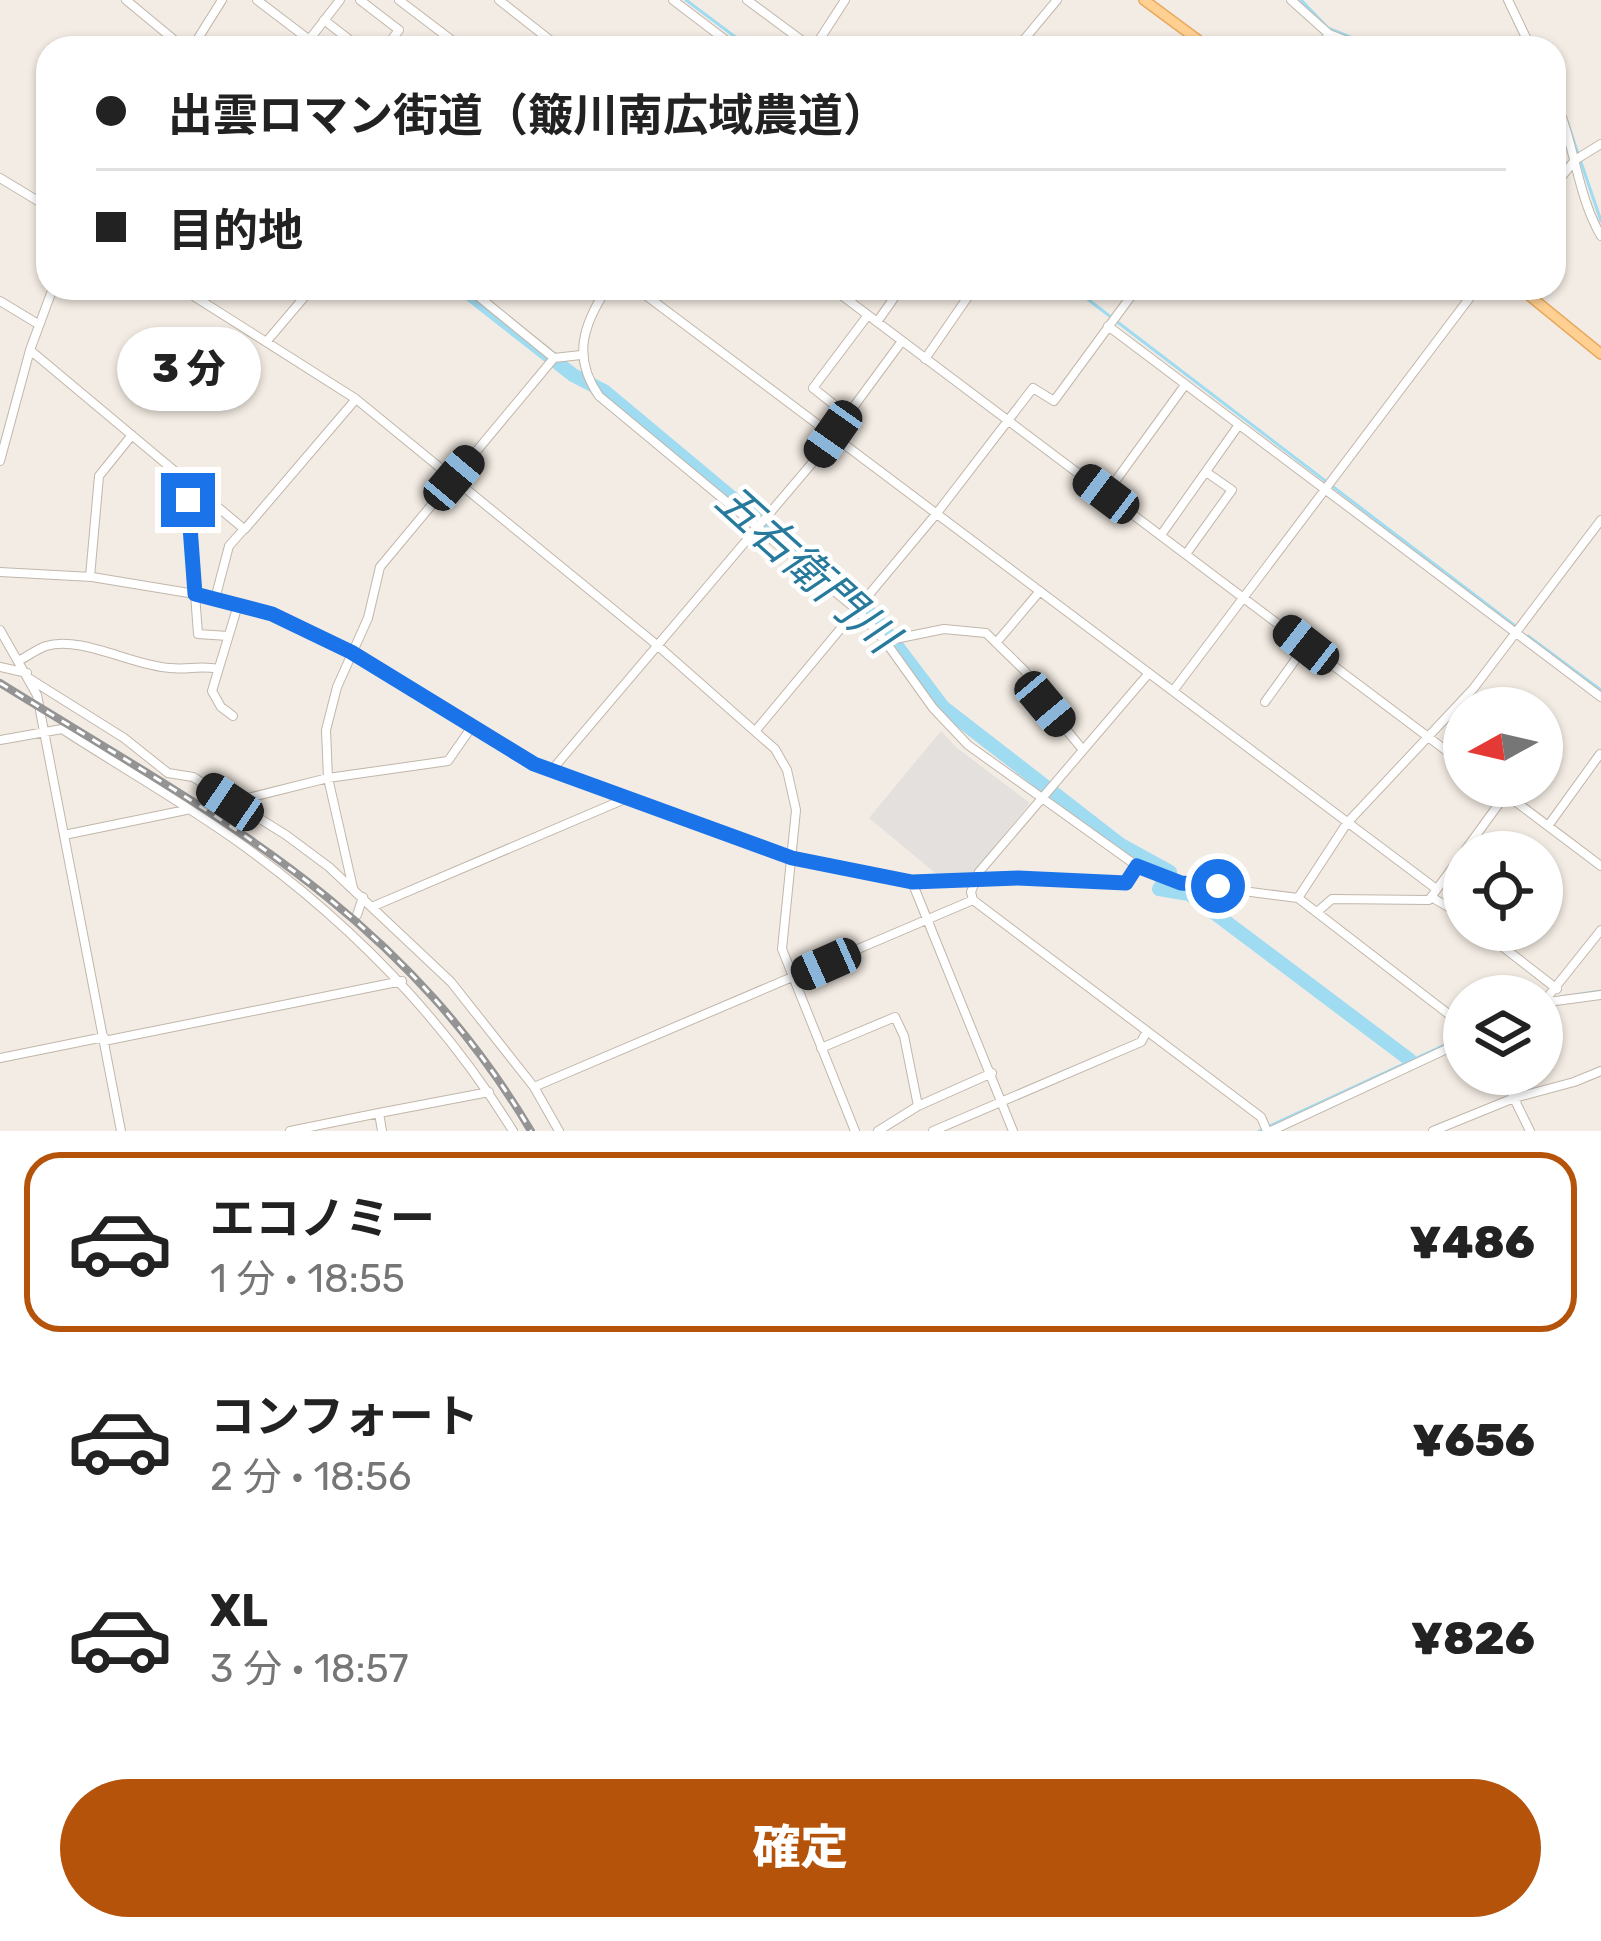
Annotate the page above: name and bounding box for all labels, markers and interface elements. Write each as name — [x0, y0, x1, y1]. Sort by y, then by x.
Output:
text: 出雲ロマン街道（簸川南広域農道） — [168, 89, 888, 142]
text: 目的地 — [168, 204, 303, 257]
callout: 3 分 — [116, 326, 260, 410]
text: 3 分 — [152, 346, 226, 392]
car — [798, 394, 868, 474]
car — [417, 439, 491, 517]
car — [1066, 458, 1146, 530]
route end — [161, 473, 215, 527]
water label: 五右衛門川 — [705, 473, 911, 666]
car — [1267, 609, 1345, 681]
car — [1008, 665, 1082, 743]
north arrow — [1443, 687, 1563, 807]
map controls — [1443, 687, 1563, 1095]
car — [190, 767, 270, 837]
button: locate — [1443, 831, 1563, 951]
route start — [1191, 859, 1245, 913]
car — [786, 933, 866, 995]
button: layers — [1443, 975, 1563, 1095]
icon: car — [66, 1188, 174, 1296]
text: エコノミー — [210, 1192, 435, 1245]
text: ¥486 — [1409, 1216, 1535, 1269]
text: 1 分 · 18:55 — [210, 1256, 405, 1302]
icon: car — [66, 1386, 174, 1494]
text: コンフォート — [210, 1390, 479, 1443]
text: ¥656 — [1412, 1414, 1535, 1467]
text: 2 分 · 18:56 — [210, 1454, 412, 1500]
icon: car — [66, 1584, 174, 1692]
text: XL — [210, 1584, 268, 1637]
text: ¥826 — [1411, 1612, 1535, 1665]
text: 3 分 · 18:57 — [210, 1646, 409, 1692]
button: 確定 — [60, 1779, 1541, 1917]

